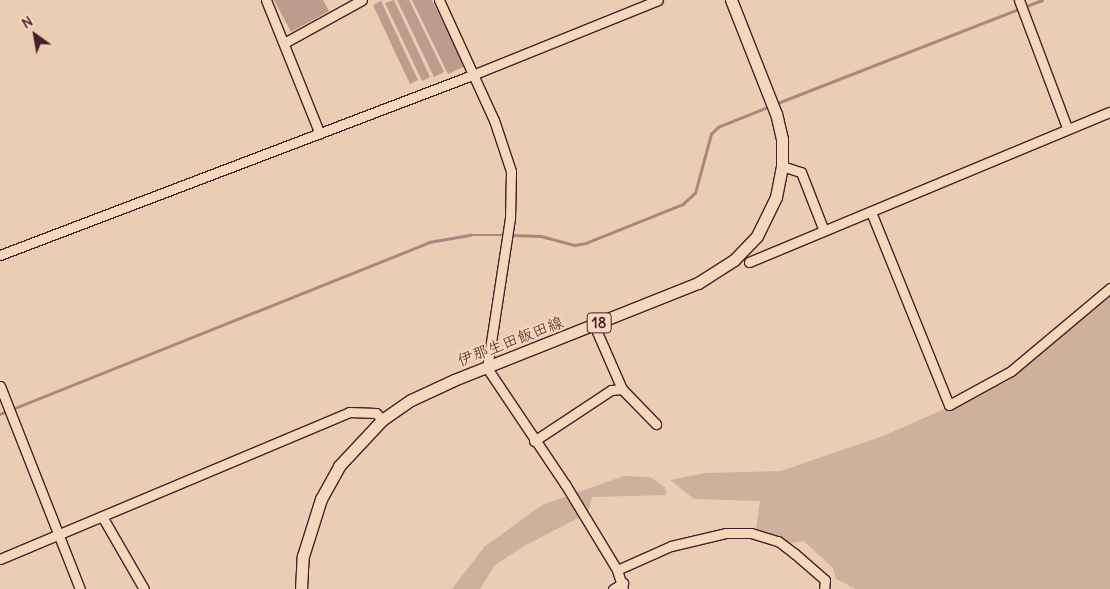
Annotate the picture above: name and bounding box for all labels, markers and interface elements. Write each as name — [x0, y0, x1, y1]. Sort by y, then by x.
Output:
north arrow — [10, 10, 60, 60]
text: N — [18, 12, 36, 32]
road number: 18 — [586, 310, 612, 336]
street label: 伊那生田飯田線 — [454, 312, 566, 370]

